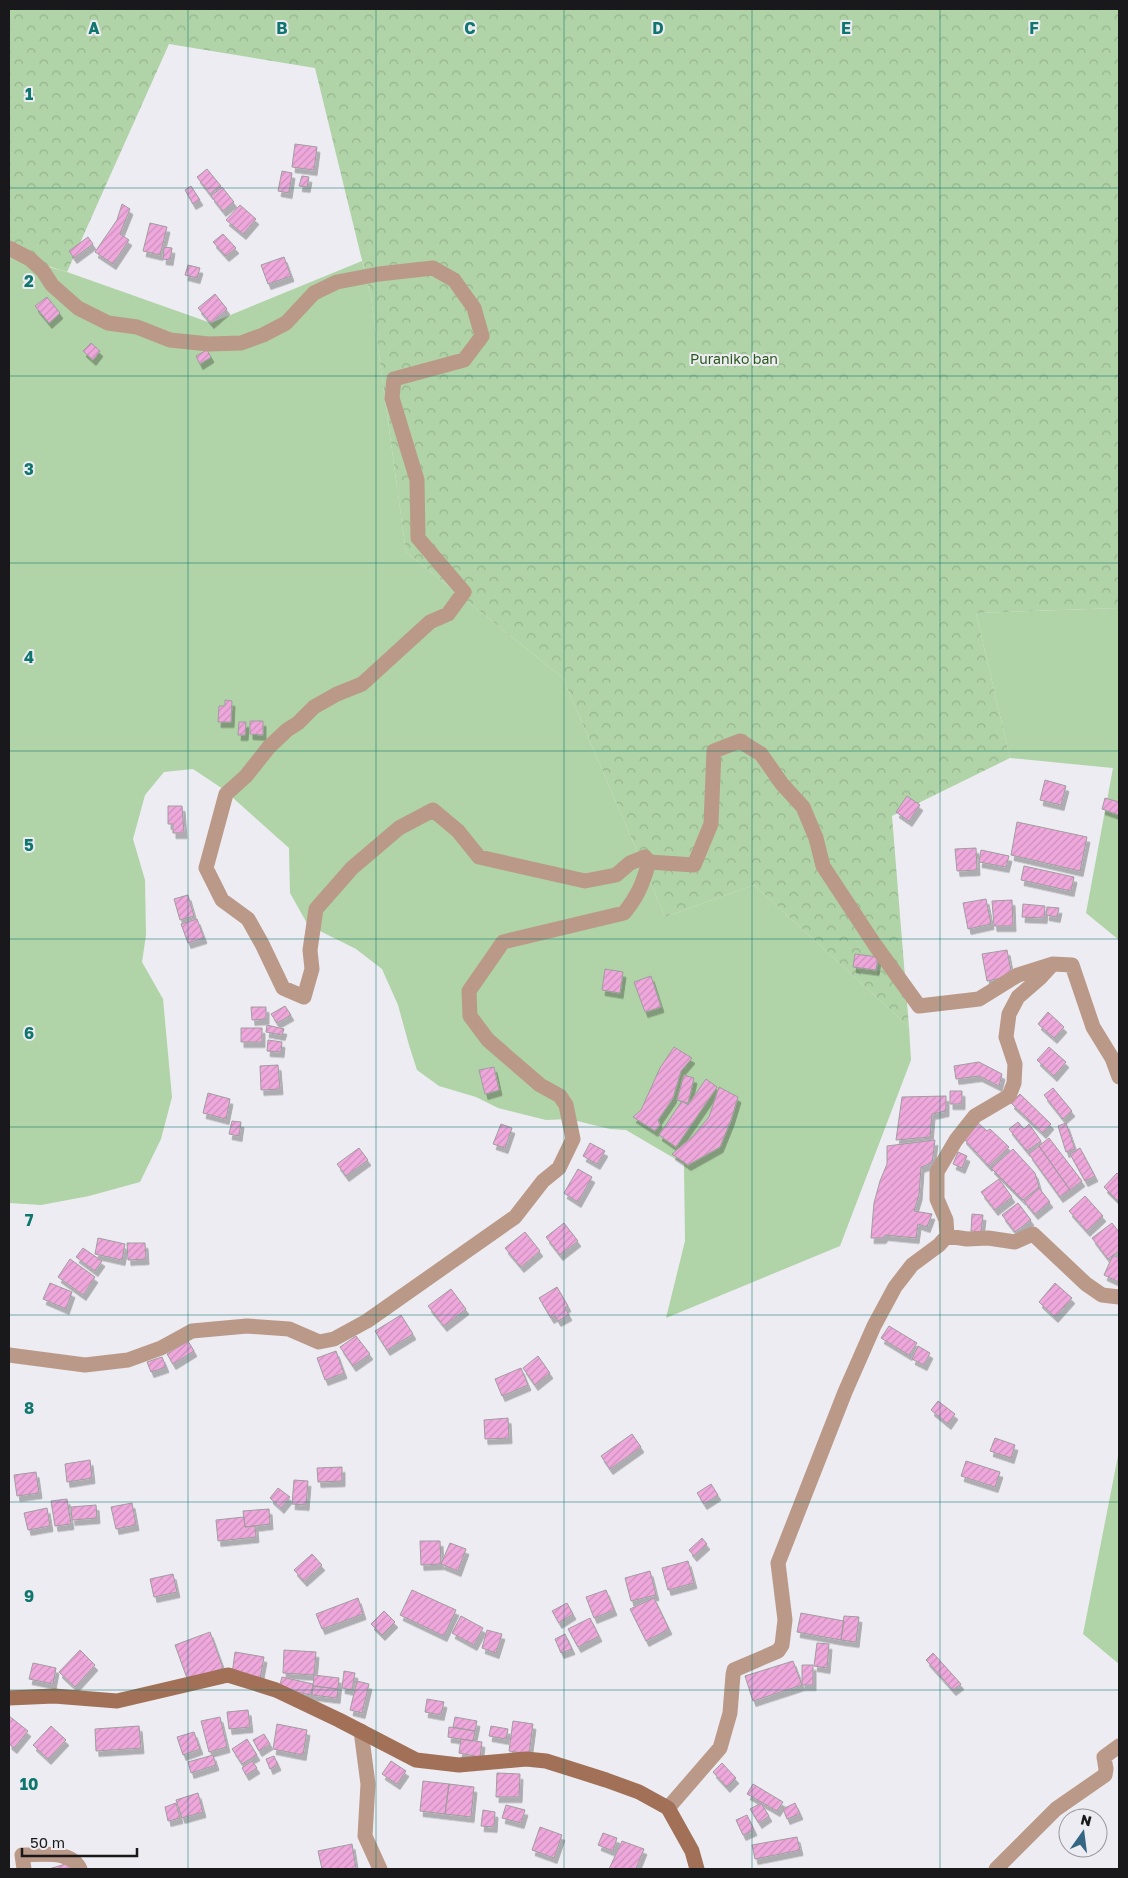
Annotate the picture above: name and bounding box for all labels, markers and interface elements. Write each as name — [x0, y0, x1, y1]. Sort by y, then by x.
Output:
text: A — [88, 18, 100, 38]
text: B — [276, 18, 288, 38]
text: C — [464, 18, 476, 38]
text: D — [652, 18, 664, 38]
text: E — [841, 18, 851, 38]
text: F — [1029, 18, 1039, 38]
text: 1 — [25, 84, 33, 104]
text: 2 — [24, 271, 34, 291]
park label: Puraniko ban — [690, 350, 778, 367]
text: 3 — [24, 459, 34, 479]
text: 4 — [24, 647, 34, 667]
text: 5 — [24, 835, 34, 855]
text: 6 — [24, 1023, 34, 1043]
text: 7 — [25, 1210, 34, 1230]
text: 8 — [24, 1398, 34, 1418]
text: 9 — [24, 1586, 34, 1606]
text: 10 — [20, 1774, 38, 1794]
north arrow — [1058, 1808, 1108, 1858]
text: N — [1079, 1810, 1093, 1829]
scale bar — [22, 1826, 138, 1858]
text: 50 m — [30, 1833, 65, 1851]

